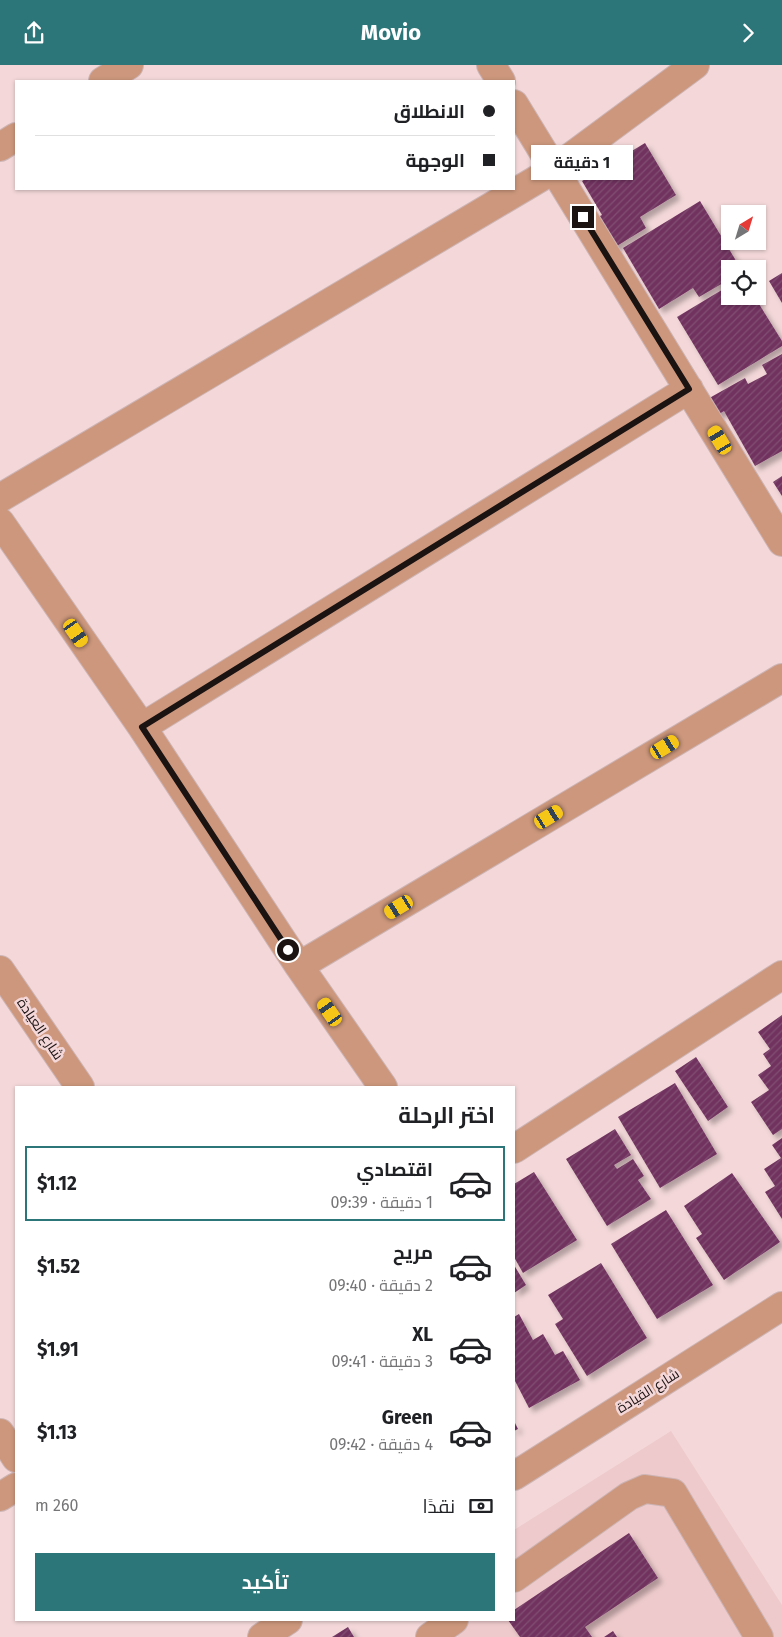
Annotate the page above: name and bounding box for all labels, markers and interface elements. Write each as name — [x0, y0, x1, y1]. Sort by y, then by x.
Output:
icon: share — [20, 19, 48, 47]
text: Movio — [361, 19, 421, 46]
icon: forward — [734, 19, 762, 47]
text: الانطلاق — [394, 100, 465, 123]
callout: 1 دقيقة — [532, 145, 634, 179]
text: الوجهة — [405, 149, 465, 172]
text: 1 دقيقة — [554, 153, 610, 172]
north arrow — [721, 205, 766, 250]
map controls — [721, 205, 766, 305]
route end — [572, 206, 594, 228]
button: locate — [721, 260, 766, 305]
car — [705, 423, 734, 457]
car — [61, 616, 90, 650]
car — [648, 733, 681, 761]
car — [532, 803, 565, 831]
car — [382, 893, 415, 921]
route start — [277, 939, 299, 961]
street label: شارع العيادة — [13, 995, 67, 1063]
car — [315, 995, 344, 1029]
text: اختر الرحلة — [398, 1102, 495, 1129]
text: اقتصادي — [357, 1158, 433, 1181]
icon: car — [448, 1161, 493, 1206]
text: $1.12 — [37, 1172, 77, 1195]
text: 1 دقيقة · 09:39 — [331, 1193, 433, 1212]
text: مريح — [393, 1241, 433, 1264]
icon: car — [448, 1244, 493, 1289]
text: $1.52 — [37, 1255, 80, 1278]
text: 2 دقيقة · 09:40 — [329, 1276, 433, 1295]
text: XL — [412, 1323, 433, 1346]
icon: car — [448, 1327, 493, 1372]
text: $1.91 — [37, 1338, 79, 1361]
text: 3 دقيقة · 09:41 — [331, 1352, 433, 1371]
street label: شارع القيادة — [614, 1365, 682, 1417]
text: Green — [382, 1406, 433, 1429]
icon: car — [448, 1410, 493, 1455]
text: $1.13 — [37, 1421, 77, 1444]
text: 4 دقيقة · 09:42 — [329, 1435, 433, 1454]
icon: cash — [467, 1492, 495, 1520]
text: نقدًا — [423, 1495, 455, 1518]
text: 260 m — [35, 1496, 78, 1515]
button: تأكيد — [35, 1553, 495, 1611]

